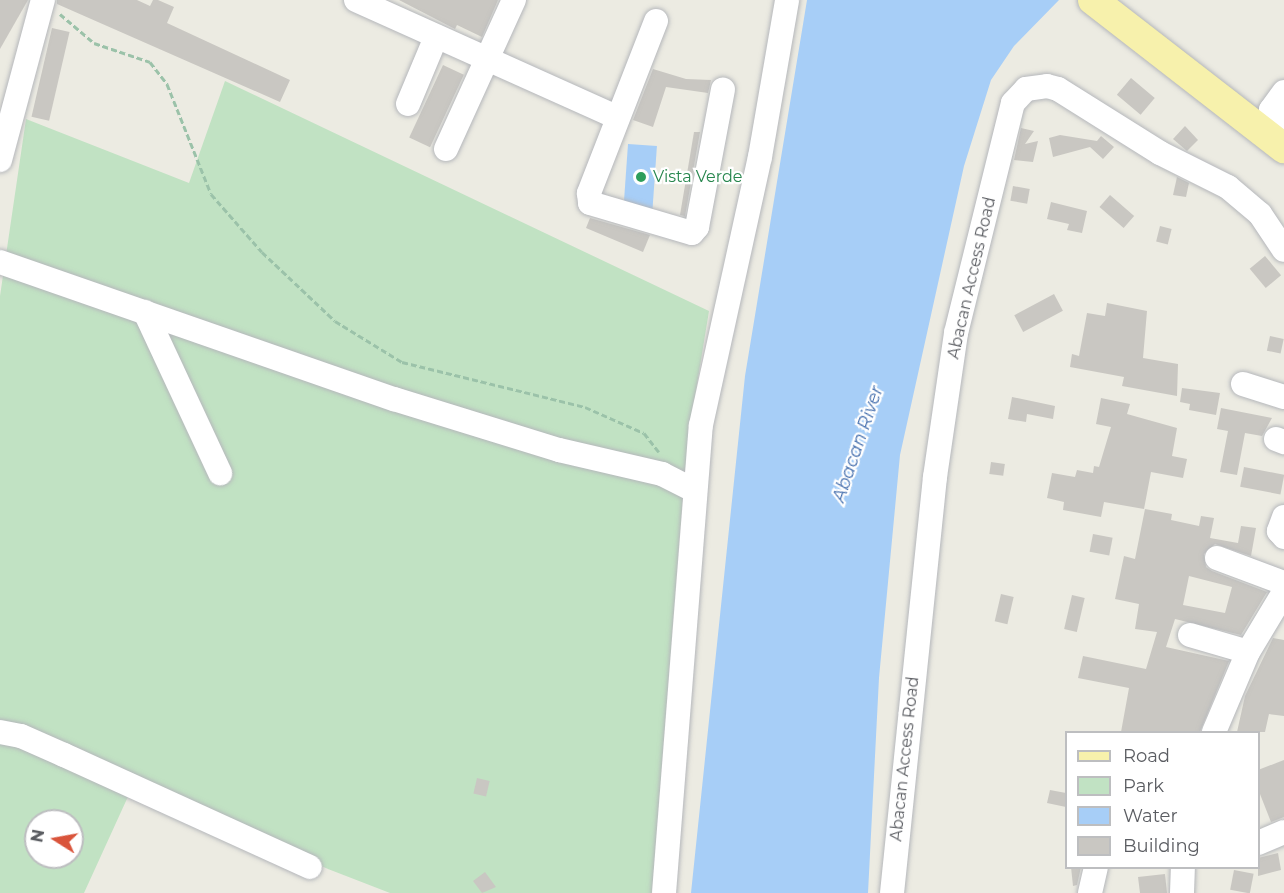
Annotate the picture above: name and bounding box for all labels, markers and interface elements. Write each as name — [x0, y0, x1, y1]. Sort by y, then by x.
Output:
place label: Vista Verde — [653, 167, 742, 187]
marker: Vista Verde — [634, 170, 648, 184]
street label: Abacan Access Road — [944, 195, 1000, 361]
water label: Abacan River — [828, 383, 888, 505]
street label: Abacan Access Road — [887, 676, 923, 842]
legend — [1065, 731, 1260, 869]
text: Road — [1123, 745, 1170, 767]
text: Park — [1123, 775, 1164, 797]
text: Water — [1123, 805, 1178, 827]
north arrow — [24, 809, 84, 869]
text: N — [27, 828, 48, 844]
text: Building — [1123, 835, 1200, 857]

